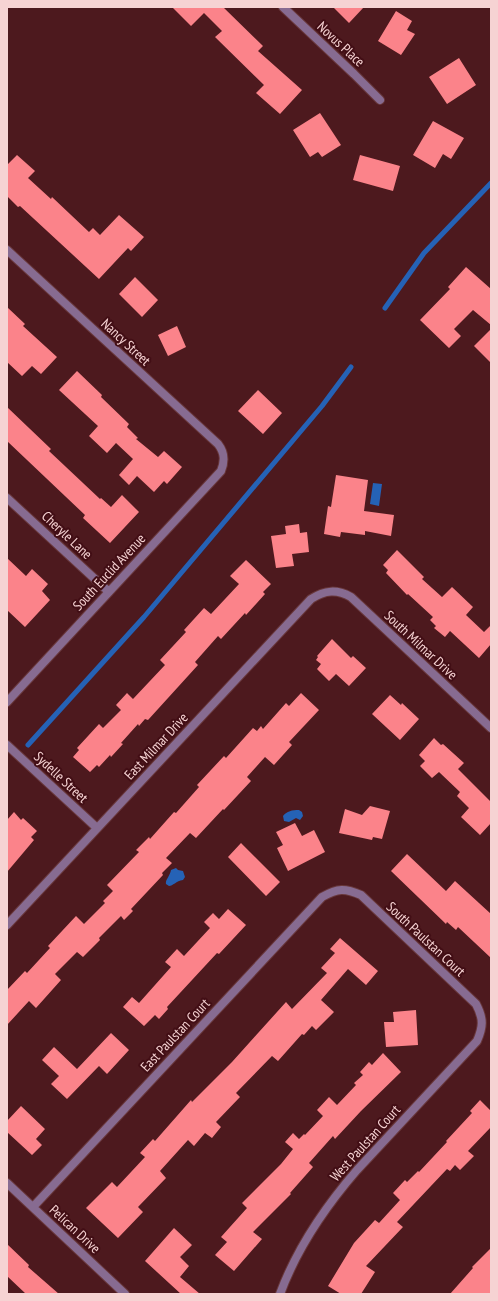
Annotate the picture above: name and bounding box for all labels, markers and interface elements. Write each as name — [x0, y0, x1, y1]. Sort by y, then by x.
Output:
street label: Novus Place — [314, 18, 369, 71]
street label: Nancy Street — [98, 315, 155, 369]
street label: Cheryle Lane — [38, 507, 96, 563]
street label: South Euclid Avenue — [69, 530, 149, 614]
street label: South Milmar Drive — [381, 607, 461, 684]
street label: East Milmar Drive — [120, 709, 192, 783]
street label: Sydelle Street — [30, 747, 92, 807]
street label: South Paulstan Court — [383, 898, 469, 980]
street label: East Paulstan Court — [137, 995, 214, 1075]
street label: West Paulstan Court — [326, 1101, 404, 1185]
street label: Pelican Drive — [46, 1201, 104, 1257]

